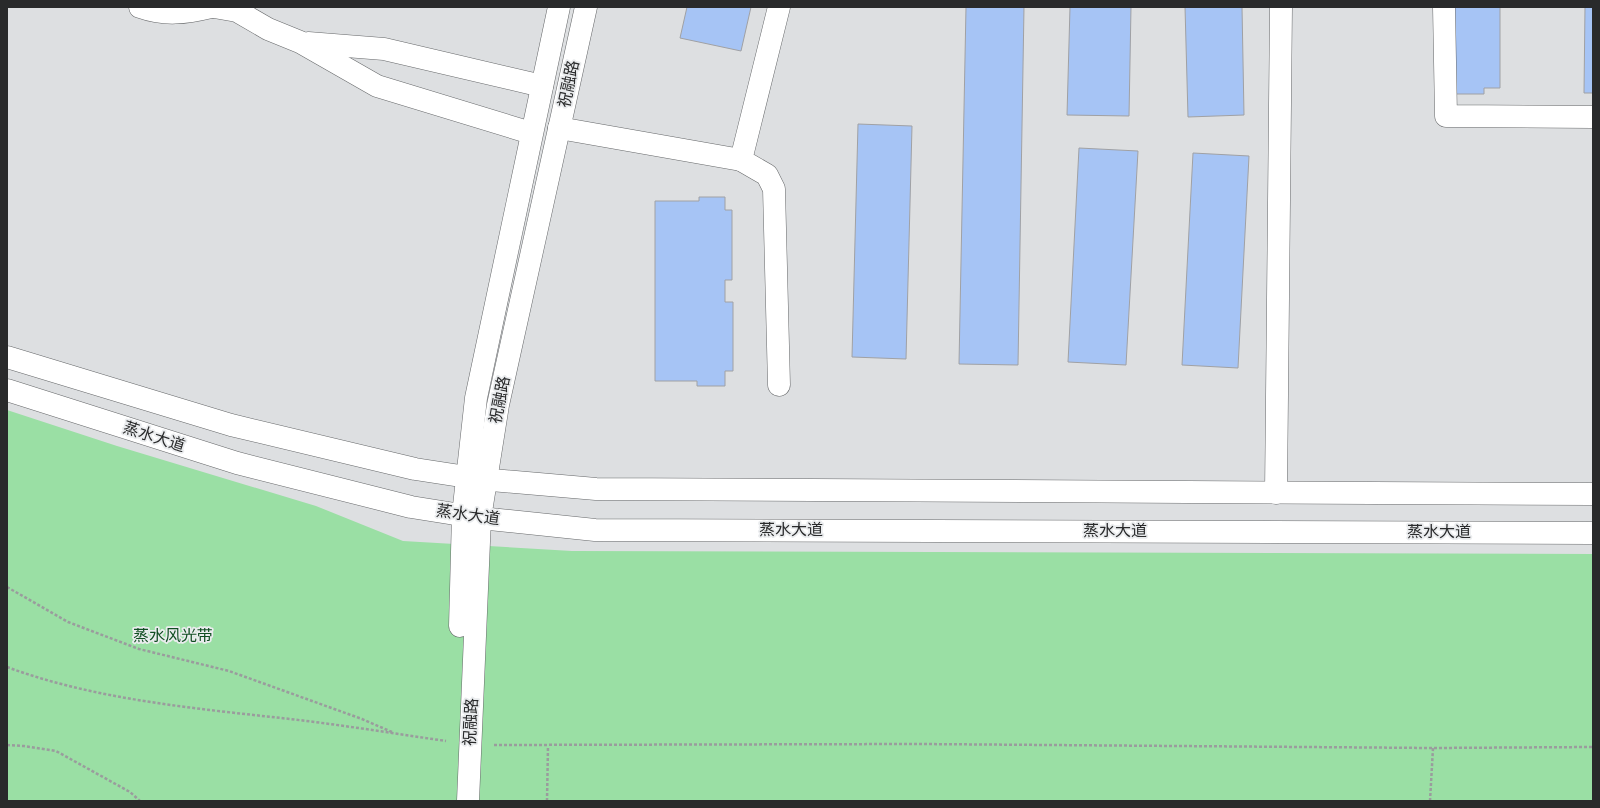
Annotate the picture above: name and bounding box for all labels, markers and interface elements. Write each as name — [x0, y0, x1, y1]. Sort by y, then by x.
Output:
street label: 祝融路 — [555, 59, 582, 109]
street label: 祝融路 — [487, 375, 512, 425]
street label: 蒸水大道 — [121, 419, 187, 454]
street label: 蒸水大道 — [435, 502, 501, 527]
street label: 蒸水大道 — [759, 521, 823, 538]
street label: 蒸水大道 — [1083, 522, 1147, 539]
street label: 蒸水大道 — [1407, 523, 1471, 540]
park label: 蒸水风光带 — [133, 628, 213, 644]
street label: 祝融路 — [461, 698, 480, 746]

